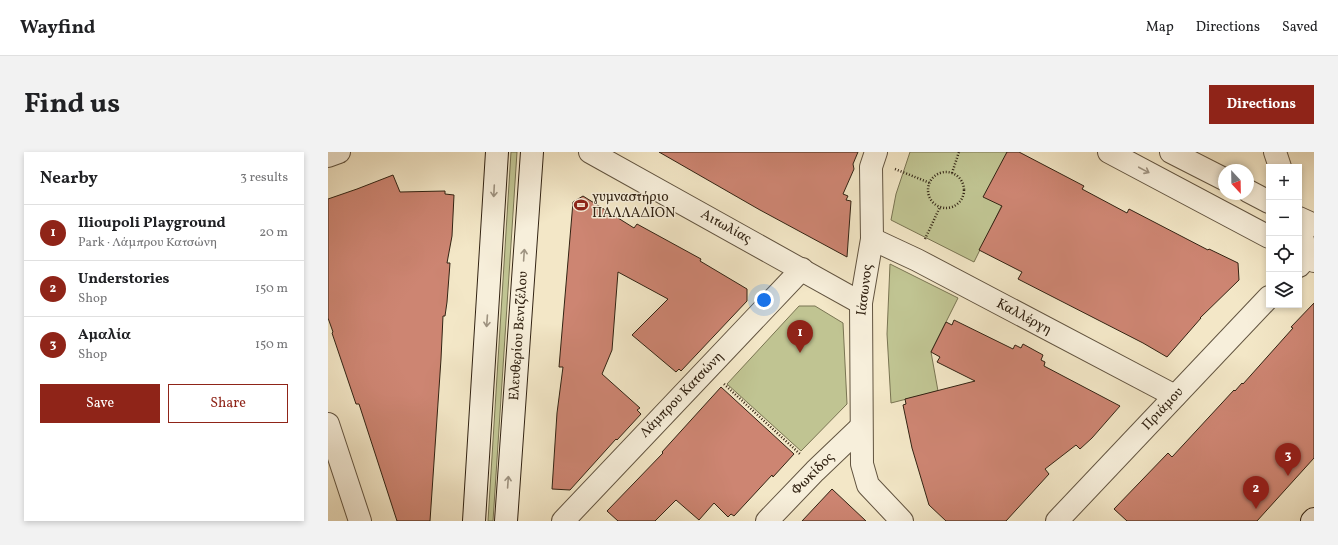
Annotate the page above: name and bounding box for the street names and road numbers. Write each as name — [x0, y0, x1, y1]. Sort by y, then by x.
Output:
street label: Αιτωλίας — [697, 205, 755, 249]
street label: Ιάσωνος — [852, 263, 878, 317]
street label: Ελευθερίου Βενιζέλου — [505, 270, 533, 401]
street label: Καλλέργη — [993, 294, 1055, 340]
street label: Λάμπρου Κατσώνη — [636, 348, 728, 442]
street label: Πριάμου — [1138, 383, 1188, 435]
street label: Φωκίδος — [787, 448, 839, 500]

